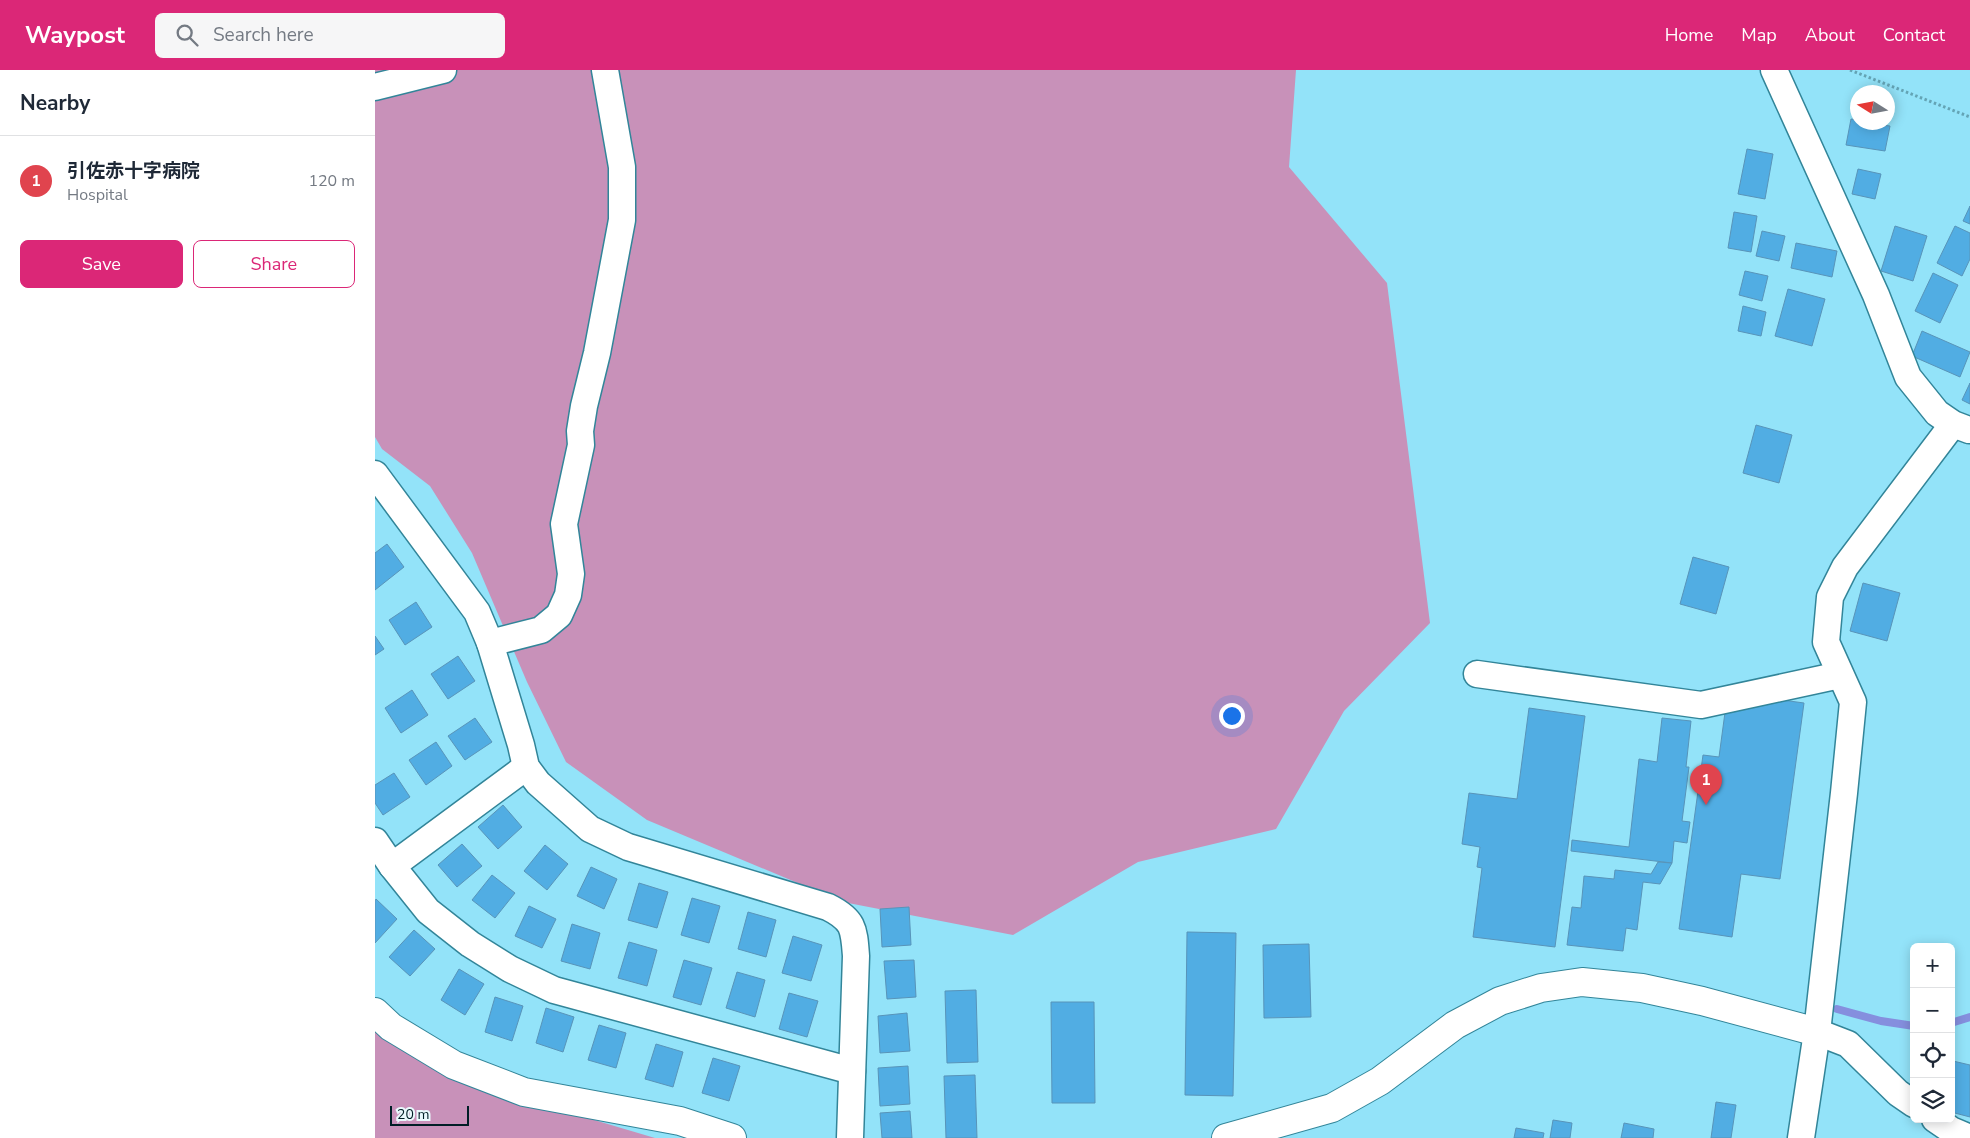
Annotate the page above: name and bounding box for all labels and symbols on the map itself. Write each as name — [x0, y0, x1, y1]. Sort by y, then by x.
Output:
north arrow — [1850, 85, 1895, 130]
your location — [1219, 703, 1245, 729]
pin: 1 — [1690, 764, 1722, 805]
scale bar — [390, 1103, 469, 1126]

